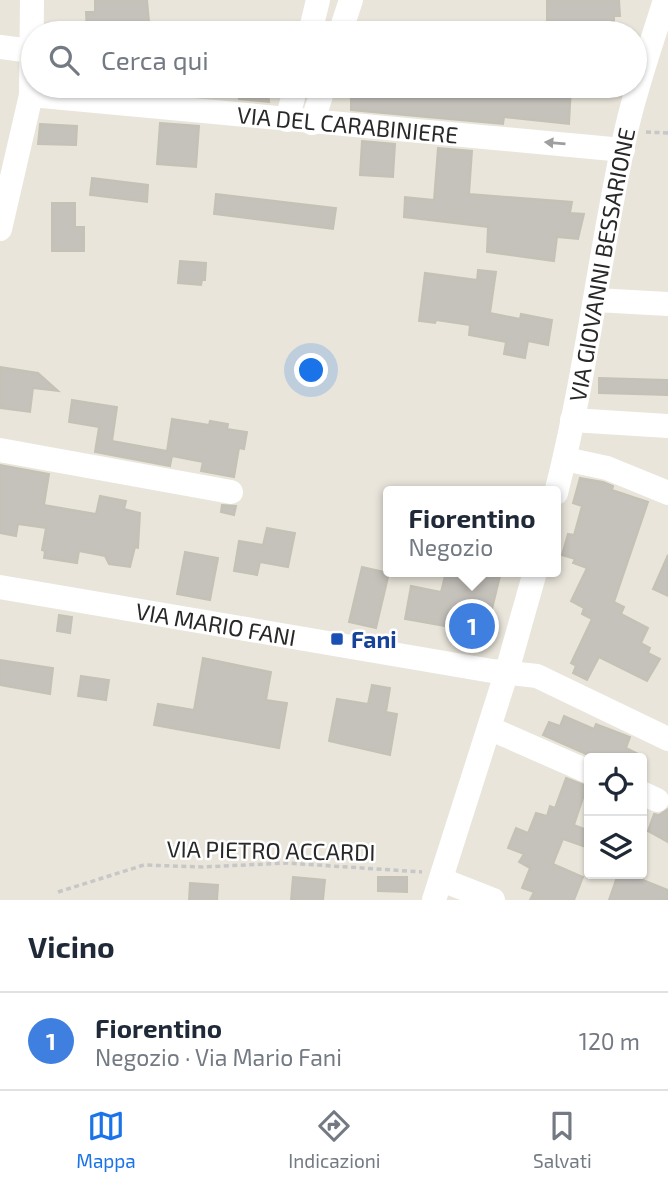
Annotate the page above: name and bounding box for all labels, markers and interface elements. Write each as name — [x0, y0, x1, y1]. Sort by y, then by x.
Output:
search box — [21, 21, 647, 98]
icon: search — [45, 41, 83, 79]
text: Cerca qui — [101, 44, 209, 75]
street label: VIA DEL CARABINIERE — [236, 100, 459, 149]
street label: VIA GIOVANNI BESSARIONE — [563, 125, 640, 404]
one-way arrow — [544, 137, 566, 148]
your location — [294, 353, 328, 387]
popup — [383, 486, 561, 577]
text: Fiorentino — [409, 502, 535, 533]
text: Negozio — [409, 533, 493, 561]
street label: VIA MARIO FANI — [134, 596, 298, 651]
pin: 1 — [449, 600, 495, 652]
place label: Fani — [351, 625, 397, 653]
marker: Fani — [329, 631, 345, 647]
map controls — [584, 753, 647, 879]
button: locate — [584, 753, 647, 816]
button: layers — [584, 816, 647, 879]
street label: VIA PIETRO ACCARDI — [166, 834, 376, 866]
text: Vicino — [28, 928, 115, 964]
text: Fiorentino — [95, 1012, 222, 1043]
text: 1 — [46, 1027, 56, 1055]
text: 120 m — [579, 1027, 640, 1055]
text: Negozio · Via Mario Fani — [95, 1043, 342, 1071]
tab: Mappa — [76, 1107, 136, 1172]
tab: Indicazioni — [288, 1107, 381, 1172]
tab: Salvati — [533, 1107, 592, 1172]

